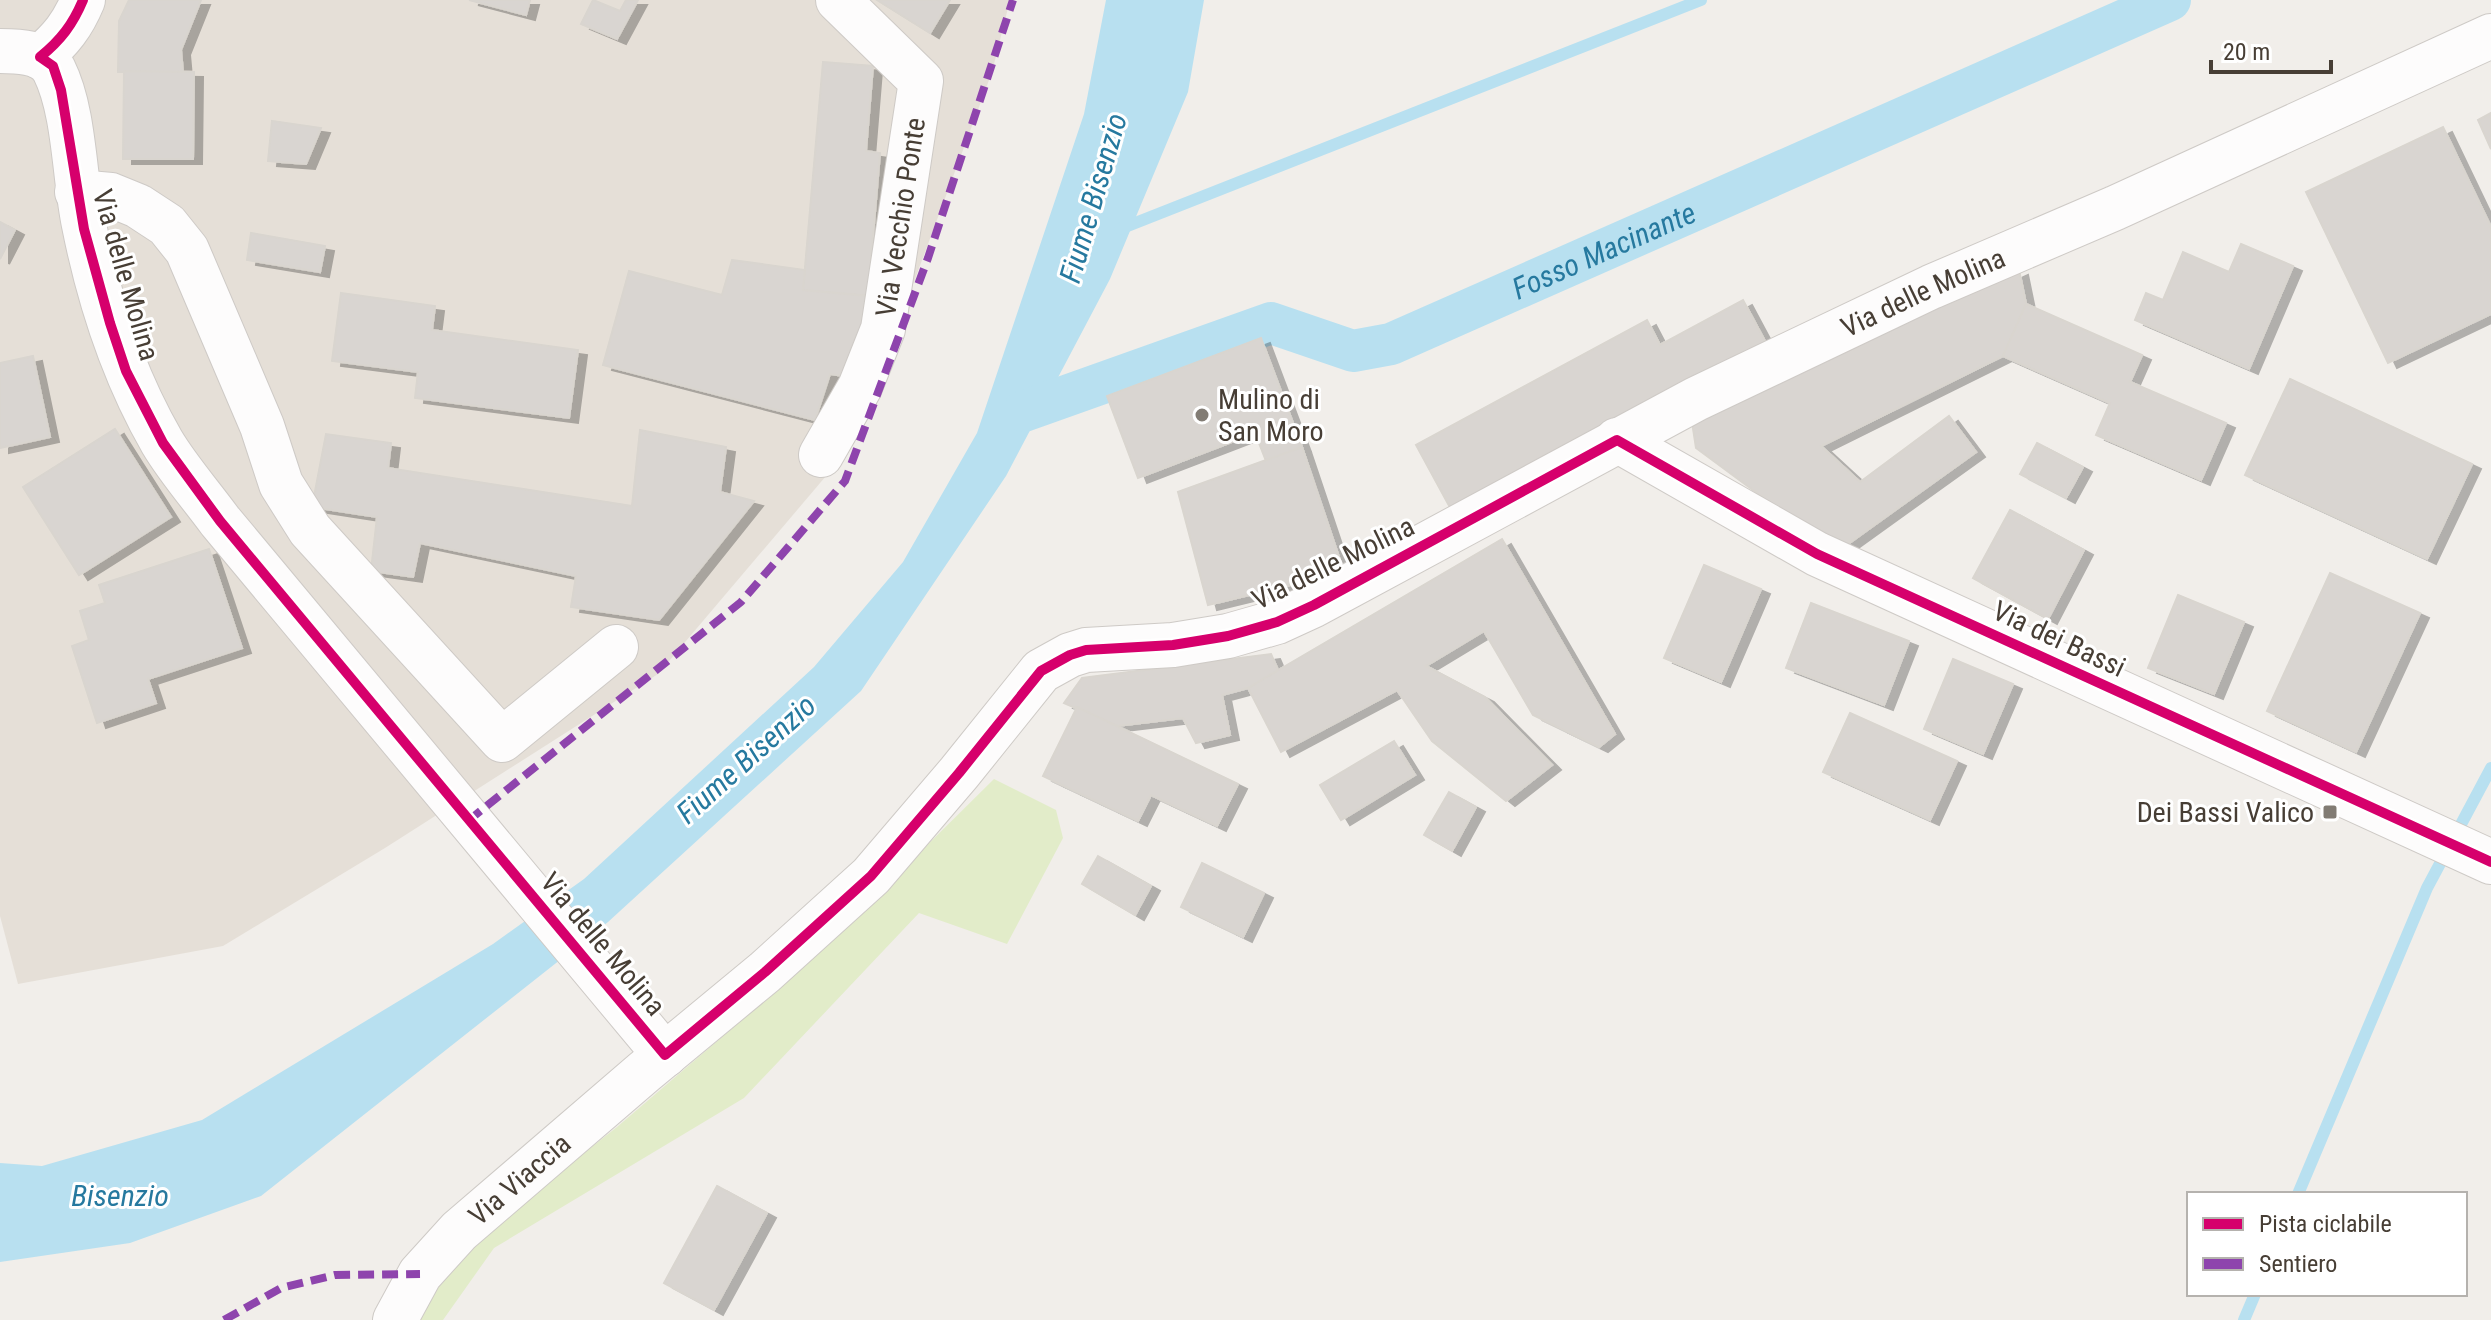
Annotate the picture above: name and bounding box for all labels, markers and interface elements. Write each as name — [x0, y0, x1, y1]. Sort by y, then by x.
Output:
scale bar — [2211, 24, 2331, 74]
text: 20 m — [2223, 38, 2270, 66]
water label: Fiume Bisenzio — [1052, 109, 1134, 287]
street label: Via Vecchio Ponte — [869, 115, 932, 319]
street label: Via delle Molina — [86, 186, 166, 364]
water label: Fosso Macinante — [1507, 194, 1701, 306]
street label: Via delle Molina — [1836, 241, 2010, 344]
place label: Mulino di San Moro — [1218, 383, 1323, 448]
marker: Mulino di San Moro — [1193, 406, 1211, 424]
street label: Via delle Molina — [1246, 510, 1420, 616]
street label: Via dei Bassi — [1987, 594, 2131, 684]
water label: Fiume Bisenzio — [669, 688, 823, 830]
place label: Dei Bassi Valico — [2137, 796, 2314, 829]
marker: Dei Bassi Valico — [2321, 803, 2339, 821]
street label: Via delle Molina — [534, 866, 672, 1022]
street label: Via Viaccia — [462, 1126, 577, 1232]
water label: Bisenzio — [71, 1178, 169, 1213]
legend — [2187, 1192, 2467, 1296]
text: Pista ciclabile — [2259, 1210, 2392, 1238]
text: Sentiero — [2259, 1250, 2337, 1278]

